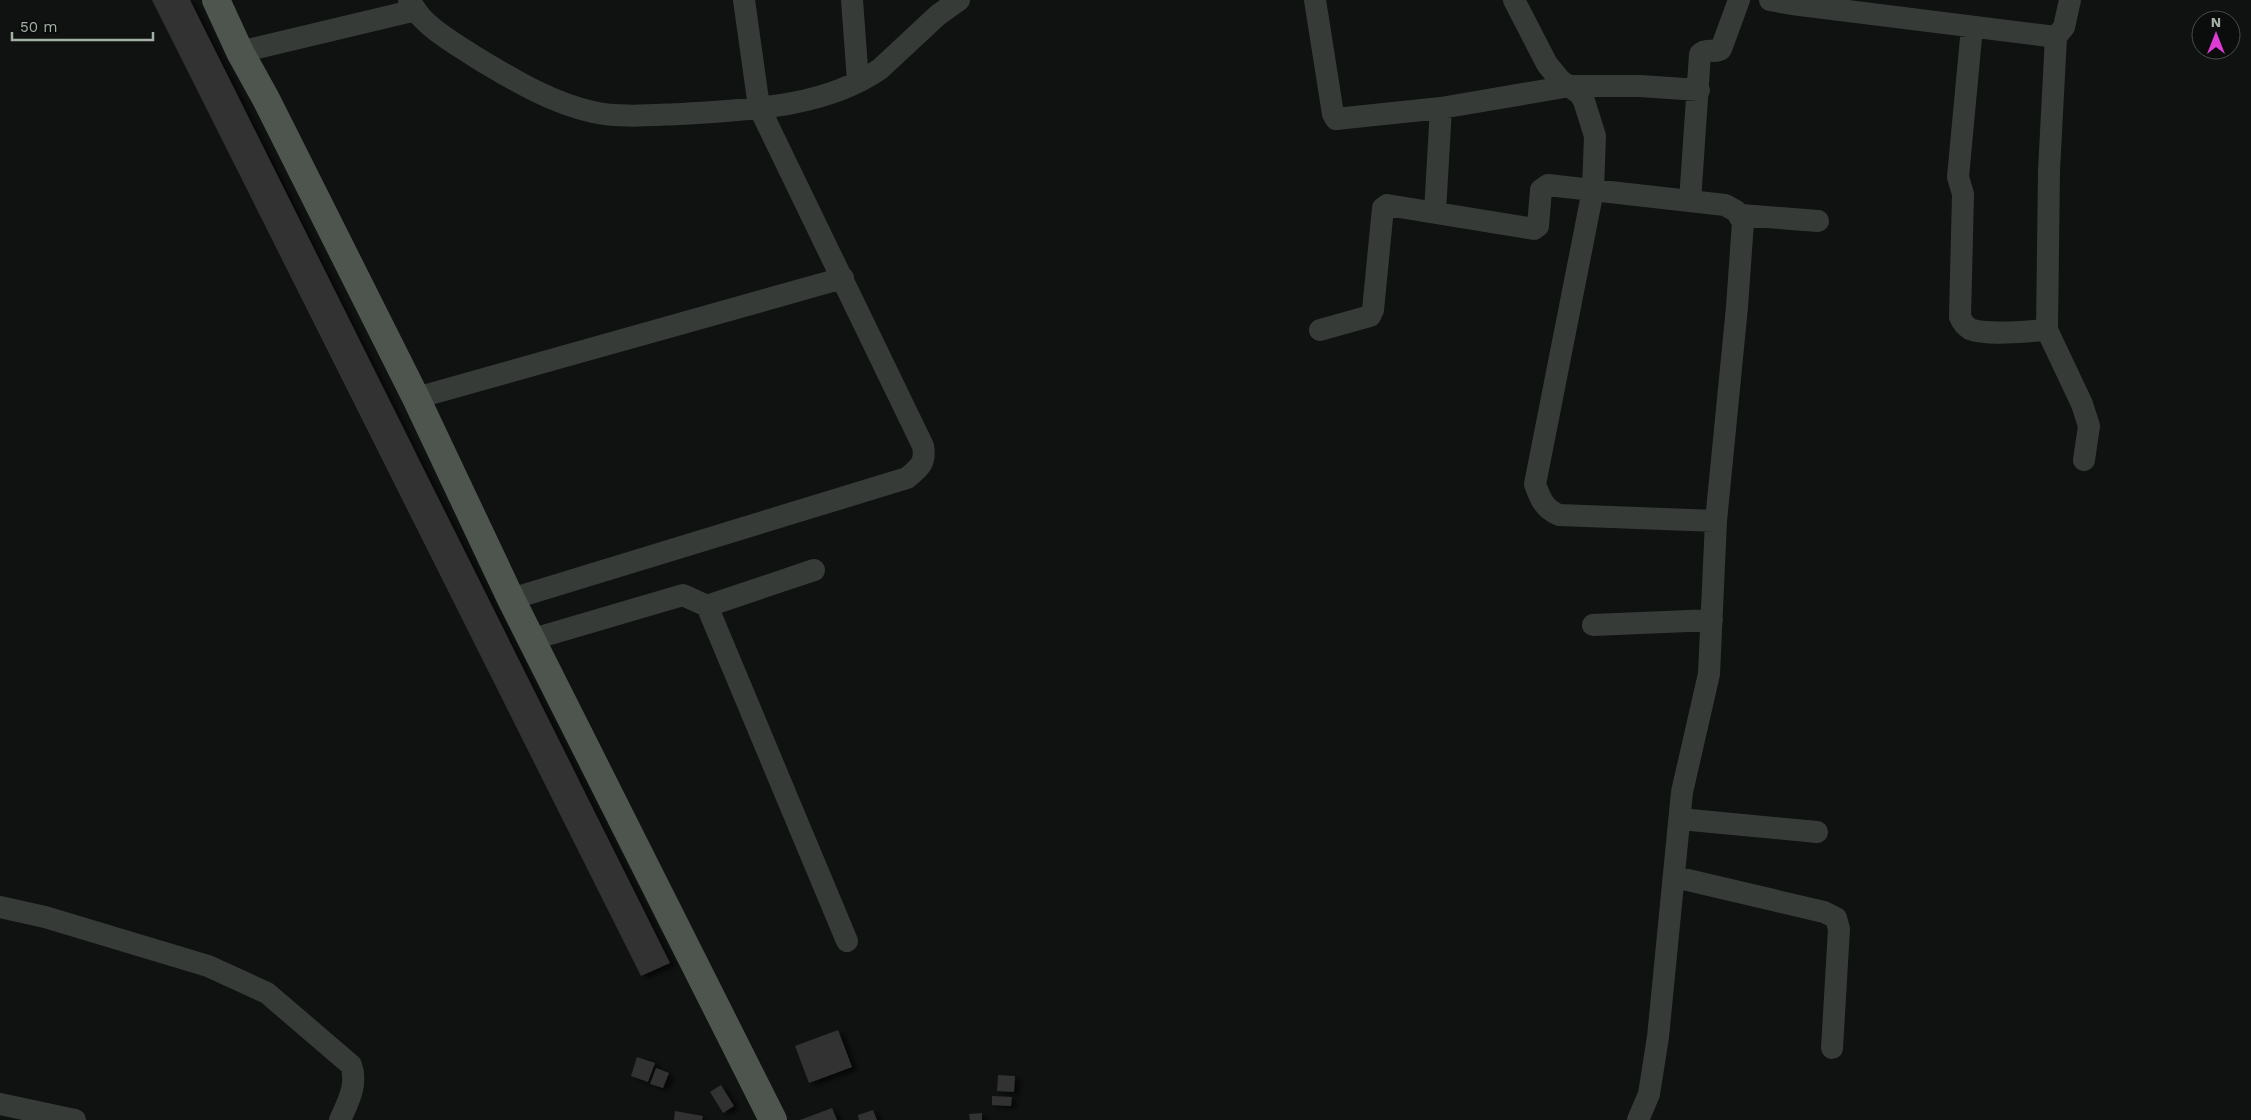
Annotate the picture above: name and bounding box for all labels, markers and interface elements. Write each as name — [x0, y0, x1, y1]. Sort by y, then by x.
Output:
scale bar — [12, 10, 154, 42]
north arrow — [2191, 10, 2241, 60]
text: N — [2211, 14, 2221, 30]
text: 50 m — [20, 18, 57, 36]

